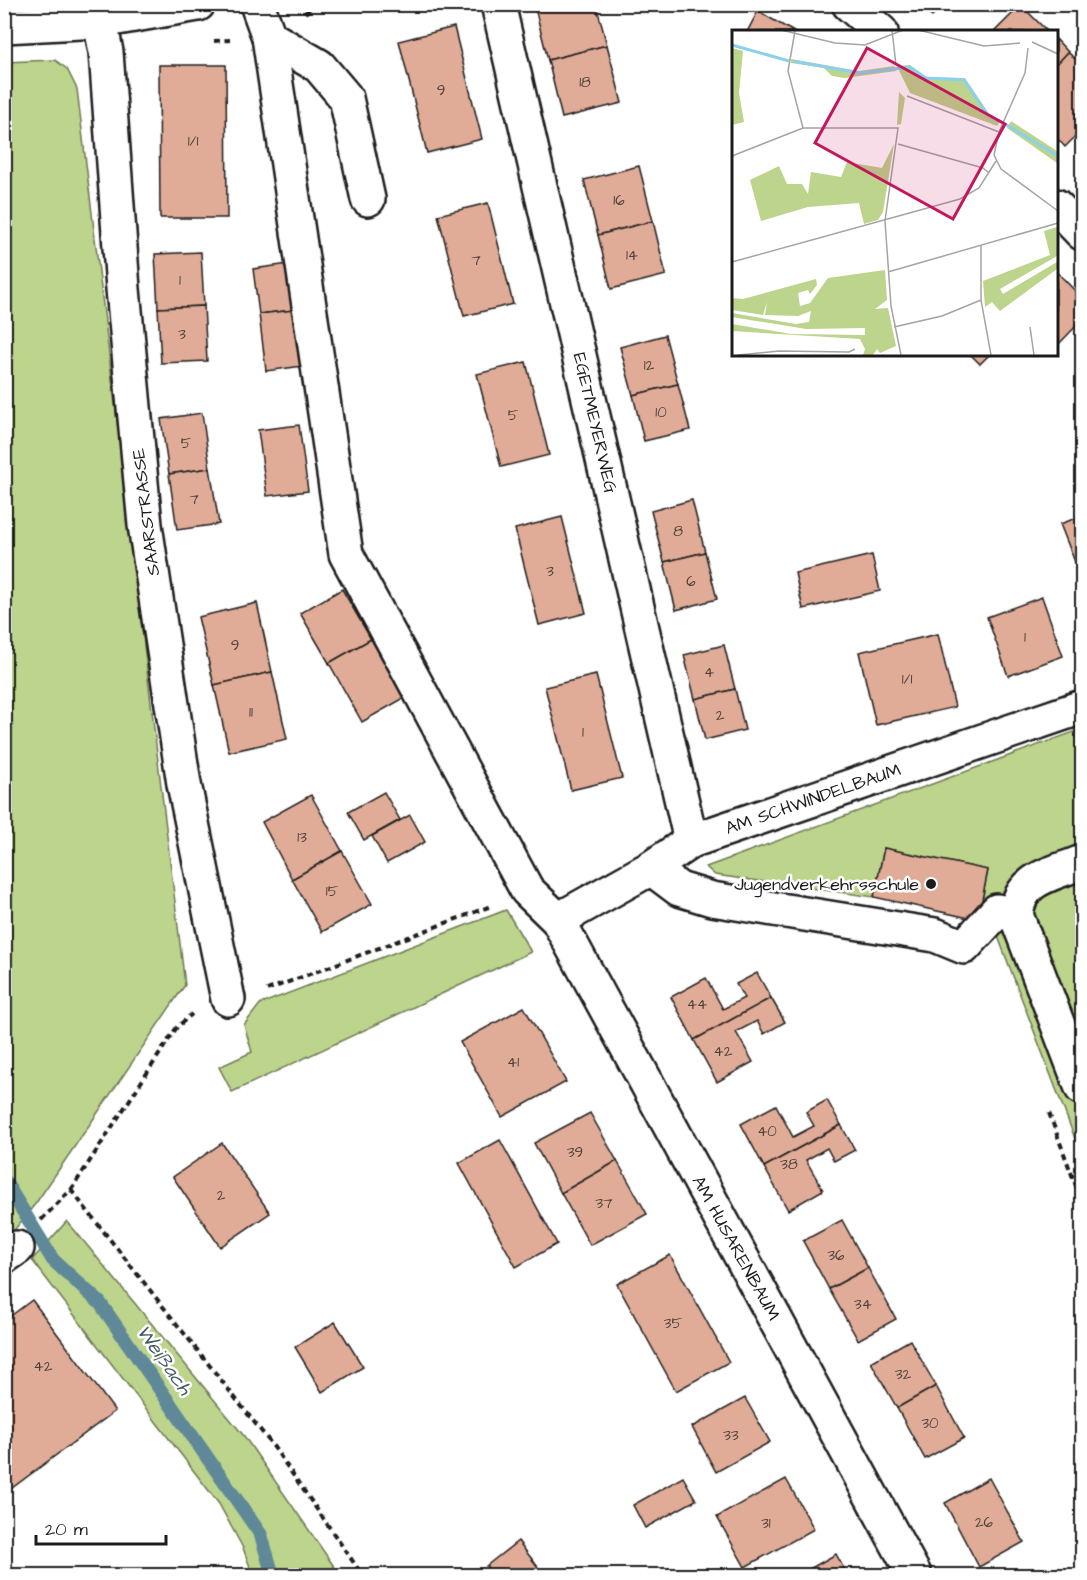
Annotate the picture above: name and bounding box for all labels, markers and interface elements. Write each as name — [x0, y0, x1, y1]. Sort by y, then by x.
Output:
inset map — [732, 30, 1057, 356]
house number: 18 — [579, 72, 591, 93]
house number: 9 — [437, 80, 445, 101]
house number: 1/1 — [188, 131, 198, 152]
house number: 16 — [613, 190, 625, 211]
house number: 14 — [626, 245, 638, 266]
house number: 7 — [471, 250, 481, 271]
house number: 1 — [179, 270, 181, 291]
house number: 3 — [178, 324, 186, 345]
street label: EGETMEYERWEG — [567, 350, 623, 496]
house number: 12 — [644, 355, 655, 376]
house number: 10 — [655, 402, 667, 423]
house number: 5 — [508, 405, 519, 426]
house number: 5 — [181, 433, 192, 454]
street label: SAARSTRASSE — [126, 446, 166, 577]
house number: 7 — [189, 489, 199, 510]
house number: 8 — [673, 521, 683, 542]
house number: 3 — [546, 561, 554, 582]
house number: 6 — [686, 571, 696, 592]
house number: 1 — [1024, 627, 1026, 648]
house number: 9 — [231, 635, 239, 656]
house number: 4 — [704, 662, 714, 683]
house number: 1/1 — [902, 669, 912, 690]
house number: 11 — [249, 702, 253, 723]
house number: 2 — [716, 705, 725, 726]
house number: 1 — [582, 722, 584, 743]
street label: AM SCHWINDELBAUM — [722, 757, 904, 841]
house number: 13 — [297, 827, 307, 848]
place label: Jugendverkehrsschule — [734, 872, 919, 898]
marker: Jugendverkehrsschule — [924, 877, 938, 891]
house number: 15 — [326, 881, 339, 902]
house number: 44 — [687, 994, 707, 1015]
house number: 42 — [714, 1041, 733, 1062]
house number: 41 — [507, 1052, 519, 1073]
house number: 40 — [757, 1121, 777, 1142]
house number: 39 — [567, 1142, 583, 1163]
house number: 38 — [780, 1154, 798, 1175]
street label: AM HUSARENBAUM — [686, 1171, 786, 1325]
house number: 2 — [217, 1185, 226, 1206]
house number: 37 — [596, 1193, 612, 1214]
house number: 36 — [827, 1245, 845, 1266]
house number: 34 — [854, 1294, 872, 1315]
house number: 35 — [664, 1313, 682, 1334]
water label: Weißach — [130, 1319, 199, 1402]
house number: 42 — [34, 1356, 53, 1377]
house number: 32 — [895, 1364, 912, 1385]
house number: 30 — [921, 1413, 939, 1434]
house number: 33 — [723, 1425, 739, 1446]
scale bar — [36, 1508, 166, 1546]
house number: 26 — [975, 1512, 994, 1533]
house number: 31 — [761, 1513, 771, 1534]
text: 20 m — [45, 1517, 88, 1542]

